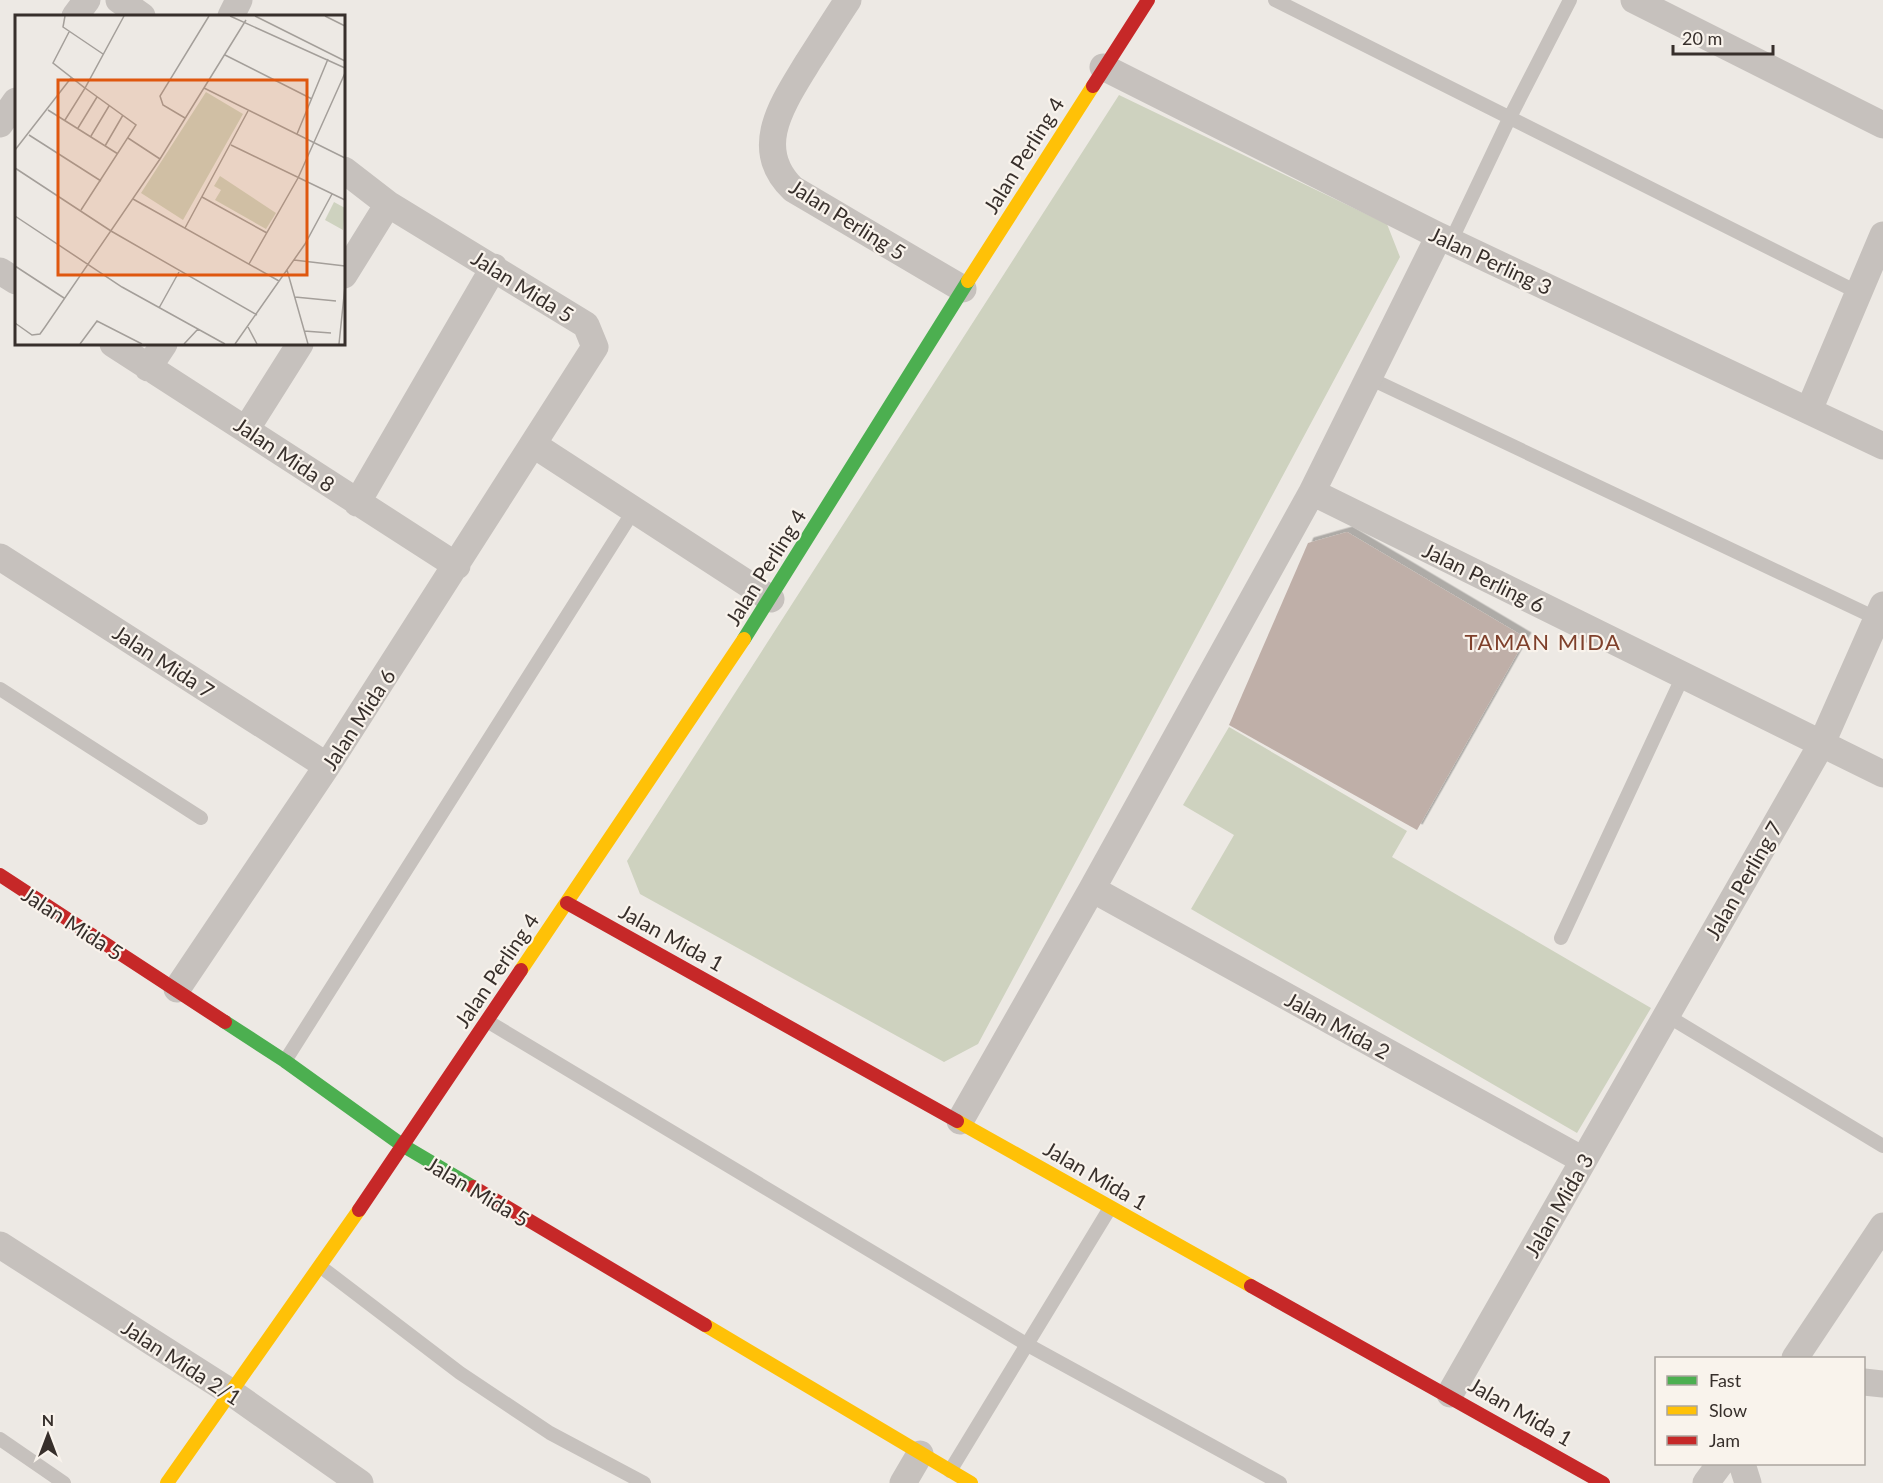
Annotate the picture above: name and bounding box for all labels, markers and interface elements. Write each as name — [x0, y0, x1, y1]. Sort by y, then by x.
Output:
inset map — [15, 15, 345, 345]
scale bar — [1673, 18, 1774, 56]
text: 20 m — [1682, 27, 1722, 49]
street label: Jalan Perling 4 — [977, 92, 1069, 218]
street label: Jalan Perling 5 — [785, 173, 911, 265]
street label: Jalan Perling 3 — [1426, 221, 1556, 299]
street label: Jalan Mida 5 — [467, 245, 579, 327]
street label: Jalan Mida 8 — [230, 411, 340, 497]
street label: Jalan Perling 4 — [719, 504, 811, 630]
street label: Jalan Perling 6 — [1419, 537, 1549, 617]
street label: Jalan Mida 7 — [109, 619, 219, 703]
district label: TAMAN MIDA — [1465, 628, 1621, 655]
street label: Jalan Mida 6 — [316, 664, 400, 774]
street label: Jalan Perling 7 — [1699, 816, 1787, 944]
street label: Jalan Mida 5 — [18, 881, 128, 965]
street label: Jalan Mida 1 — [615, 898, 729, 976]
street label: Jalan Perling 4 — [449, 908, 543, 1032]
street label: Jalan Mida 2 — [1281, 986, 1395, 1064]
street label: Jalan Mida 1 — [1040, 1135, 1152, 1215]
street label: Jalan Mida 3 — [1518, 1149, 1598, 1261]
street label: Jalan Mida 5 — [422, 1151, 534, 1231]
street label: Jalan Mida 2/1 — [118, 1314, 246, 1410]
legend — [1655, 1357, 1865, 1465]
text: Fast — [1709, 1369, 1742, 1391]
street label: Jalan Mida 1 — [1465, 1371, 1577, 1451]
text: Slow — [1709, 1399, 1747, 1421]
north arrow — [18, 1405, 78, 1465]
text: N — [42, 1410, 54, 1429]
text: Jam — [1709, 1429, 1740, 1451]

